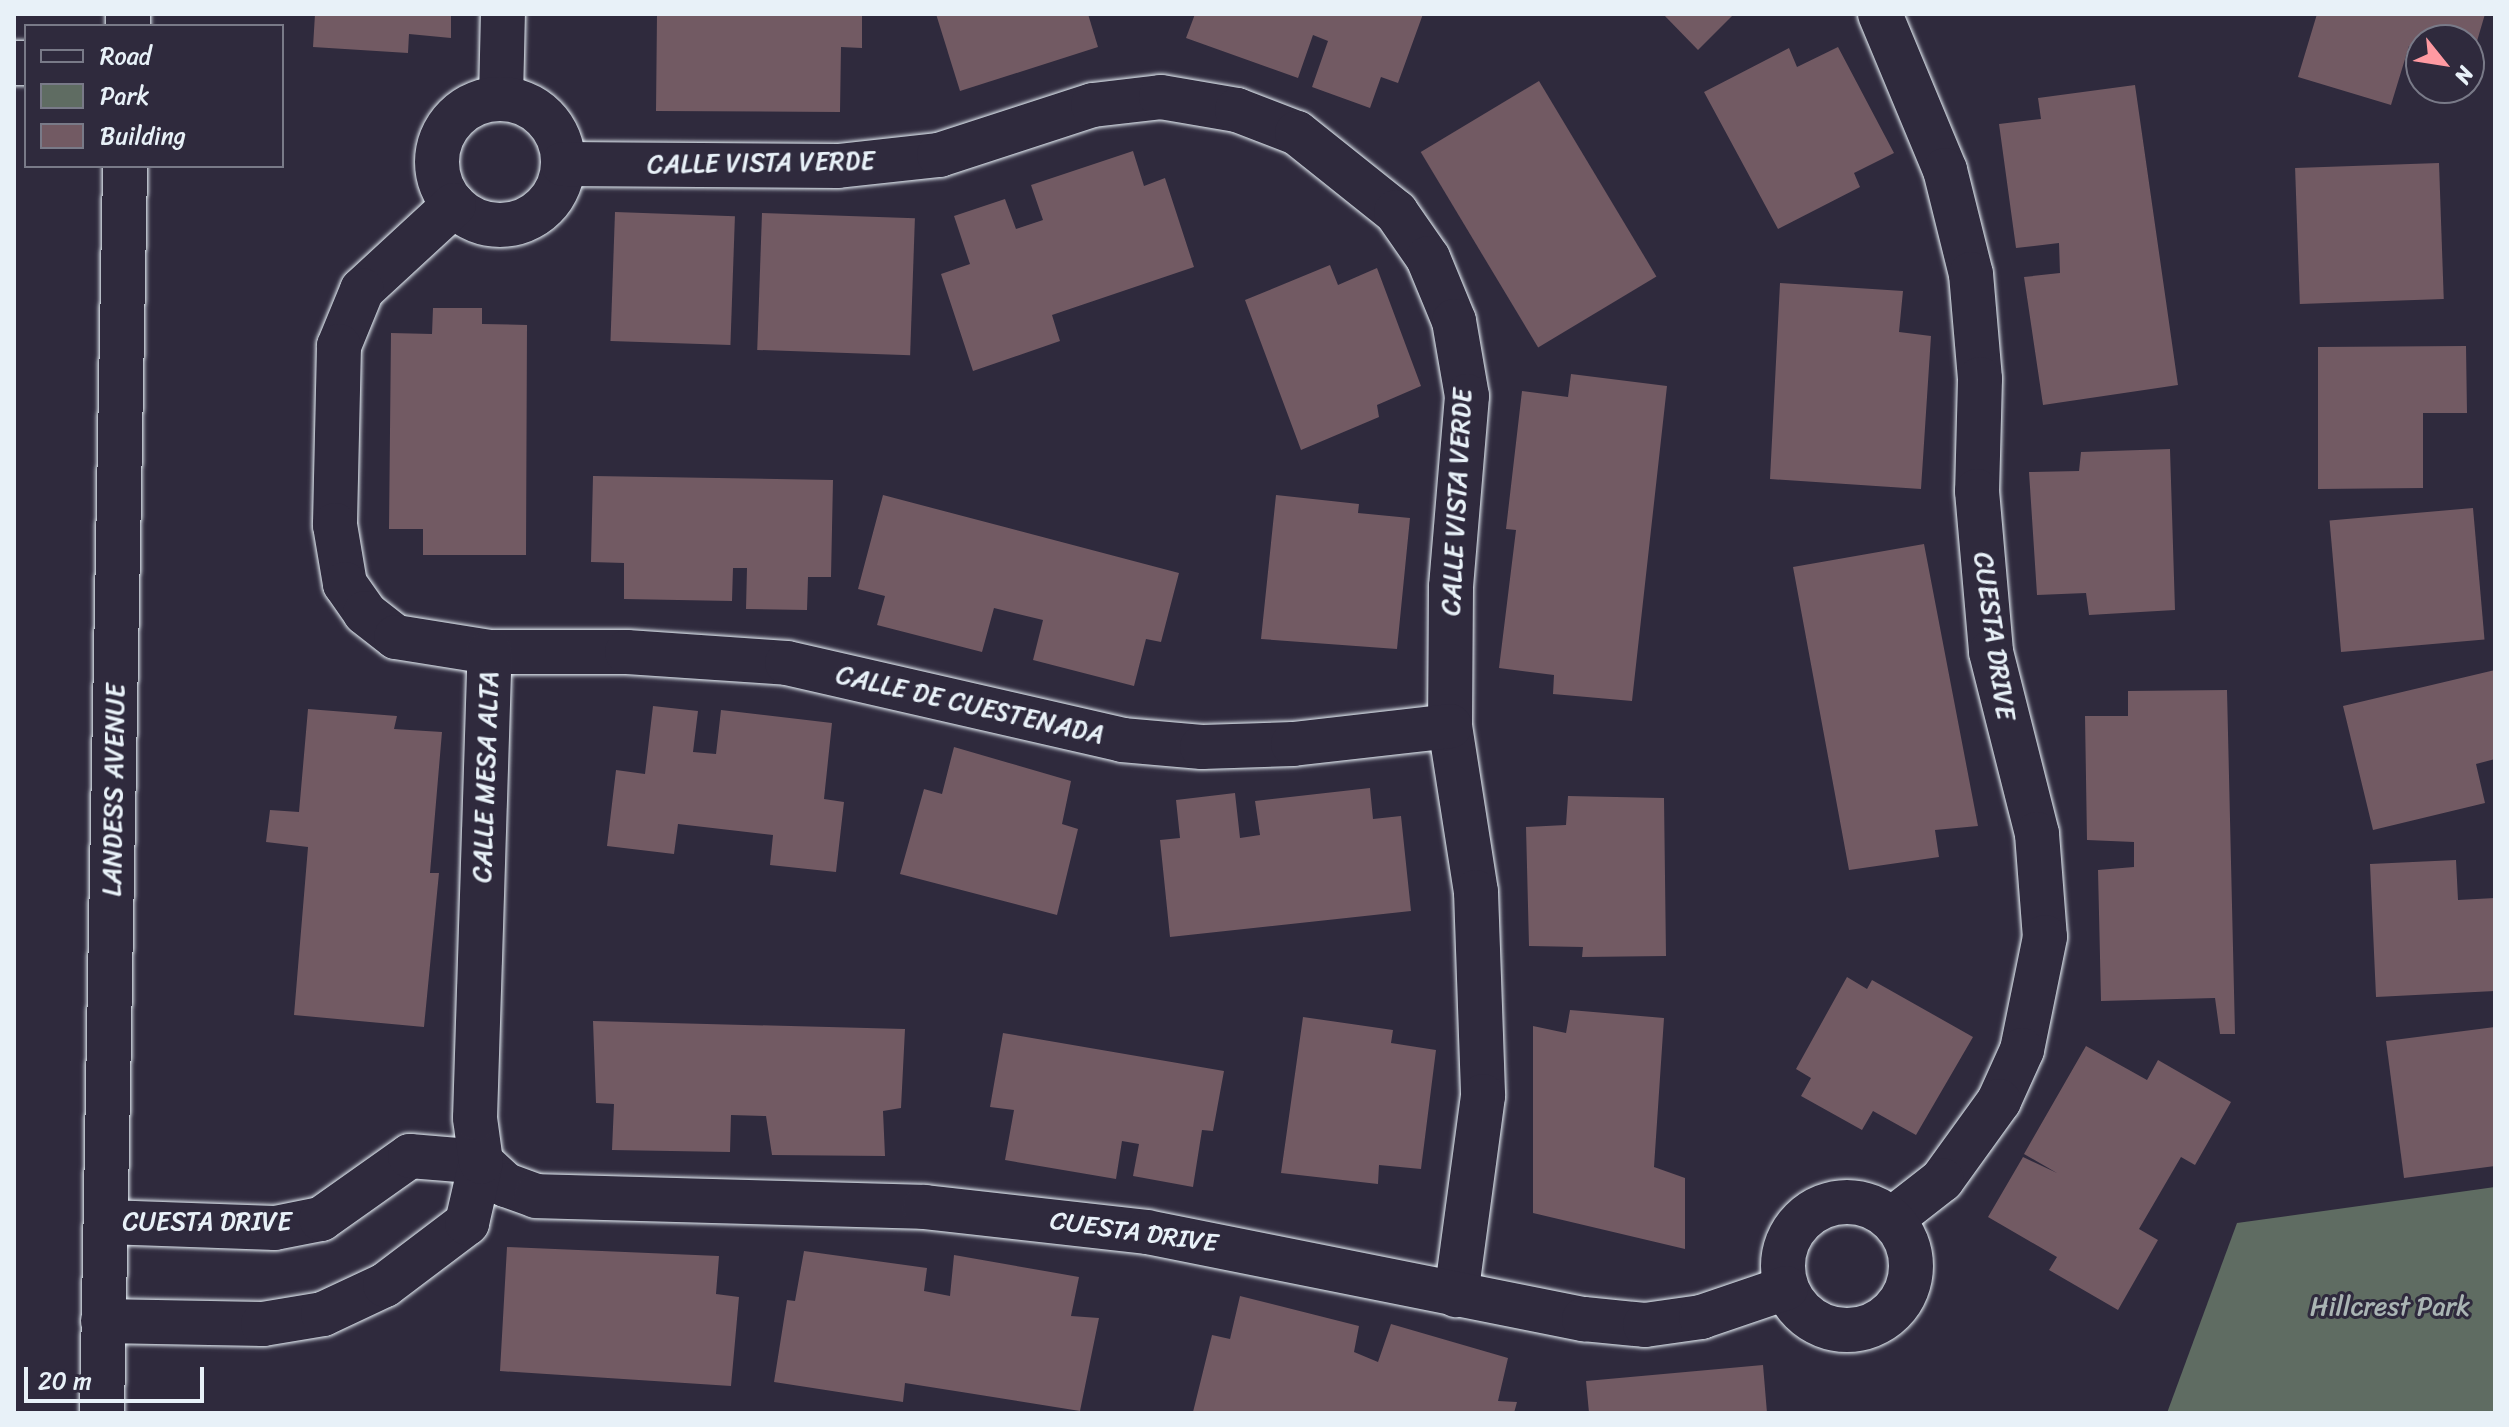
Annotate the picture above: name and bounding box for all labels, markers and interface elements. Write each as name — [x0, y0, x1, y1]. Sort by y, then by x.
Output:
legend — [24, 24, 284, 168]
north arrow — [2405, 24, 2485, 104]
text: Road — [100, 35, 151, 77]
text: N — [2444, 59, 2485, 92]
text: Park — [100, 75, 149, 117]
text: Building — [100, 115, 186, 157]
street label: CALLE VISTA VERDE — [647, 145, 875, 181]
street label: CALLE VISTA VERDE — [1435, 387, 1479, 617]
street label: CUESTA DRIVE — [1967, 550, 2021, 722]
street label: CALLE DE CUESTENADA — [833, 659, 1107, 751]
street label: CALLE MESA ALTA — [467, 672, 505, 882]
street label: LANDESS AVENUE — [97, 683, 131, 897]
street label: CUESTA DRIVE — [1048, 1205, 1220, 1259]
street label: CUESTA DRIVE — [122, 1206, 292, 1238]
park label: Hillcrest Park — [2310, 1291, 2470, 1323]
scale bar — [28, 1351, 208, 1401]
text: 20 m — [38, 1360, 92, 1402]

